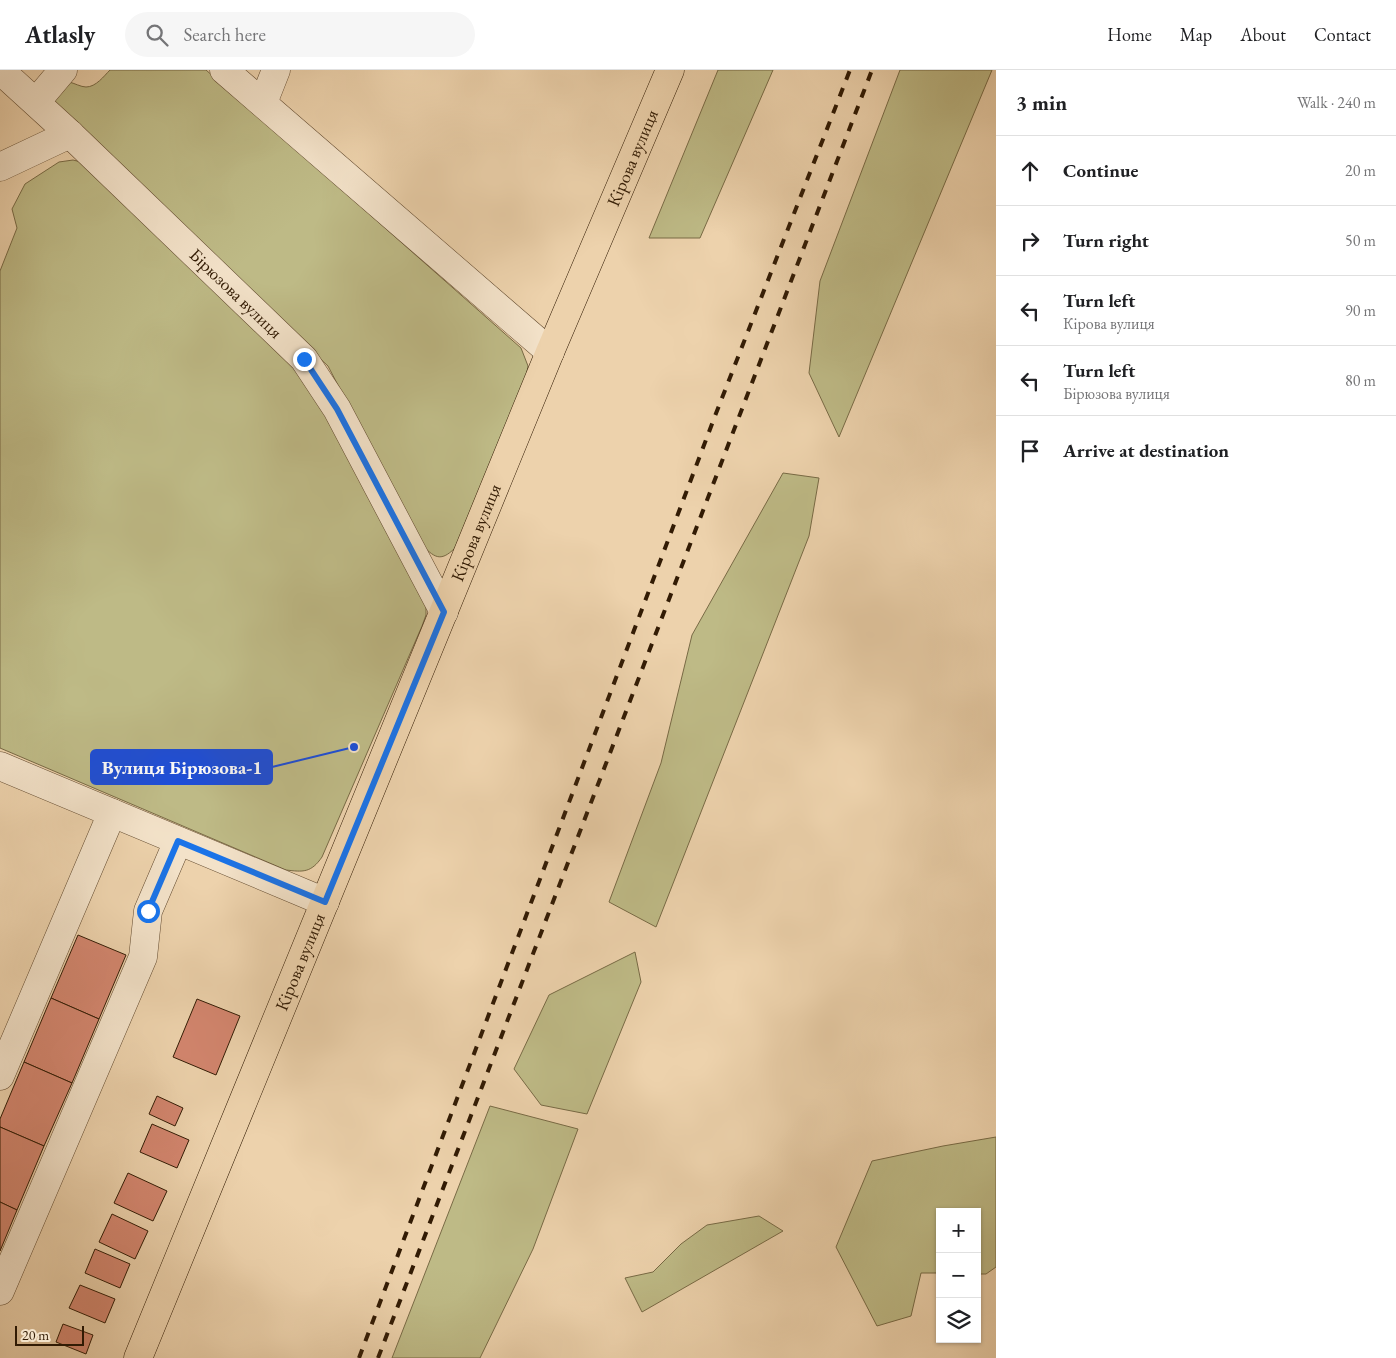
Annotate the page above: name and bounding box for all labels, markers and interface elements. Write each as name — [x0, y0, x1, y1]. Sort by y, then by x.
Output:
search box — [125, 12, 475, 57]
text: Atlasly — [25, 19, 95, 50]
icon: search — [143, 21, 171, 49]
text: Search here — [183, 22, 266, 47]
text: Home — [1107, 23, 1152, 46]
text: Map — [1180, 23, 1212, 46]
text: About — [1240, 23, 1286, 46]
text: Contact — [1314, 23, 1371, 46]
text: 3 min — [1016, 89, 1067, 116]
text: Walk · 240 m — [1297, 92, 1376, 113]
street label: Кірова вулиця — [601, 106, 663, 210]
icon: ahead — [1016, 157, 1044, 185]
text: Continue — [1063, 158, 1138, 183]
text: 20 m — [1345, 160, 1376, 181]
icon: right — [1016, 227, 1044, 255]
text: Turn right — [1063, 228, 1149, 253]
text: 50 m — [1345, 230, 1376, 251]
street label: Бірюзова вулиця — [185, 243, 288, 343]
text: Turn left — [1063, 288, 1135, 313]
icon: left — [1016, 297, 1044, 325]
text: 90 m — [1345, 300, 1376, 321]
text: Кірова вулиця — [1063, 313, 1155, 334]
route end — [293, 348, 316, 371]
text: Turn left — [1063, 358, 1135, 383]
icon: left — [1016, 367, 1044, 395]
text: 80 m — [1345, 370, 1376, 391]
text: Бірюзова вулиця — [1063, 383, 1170, 404]
icon: arrive — [1016, 437, 1044, 465]
text: Arrive at destination — [1063, 438, 1229, 463]
street label: Кірова вулиця — [445, 480, 506, 585]
callout: Вулиця Бірюзова-1 — [91, 750, 272, 784]
text: Вулиця Бірюзова-1 — [102, 755, 262, 780]
route start — [137, 900, 160, 923]
street label: Кірова вулиця — [270, 910, 330, 1014]
map controls — [936, 1208, 981, 1343]
button: + — [936, 1208, 981, 1253]
button: − — [936, 1253, 981, 1298]
button: layers — [936, 1298, 981, 1343]
scale bar — [15, 1323, 84, 1346]
text: 20 m — [22, 1326, 49, 1344]

